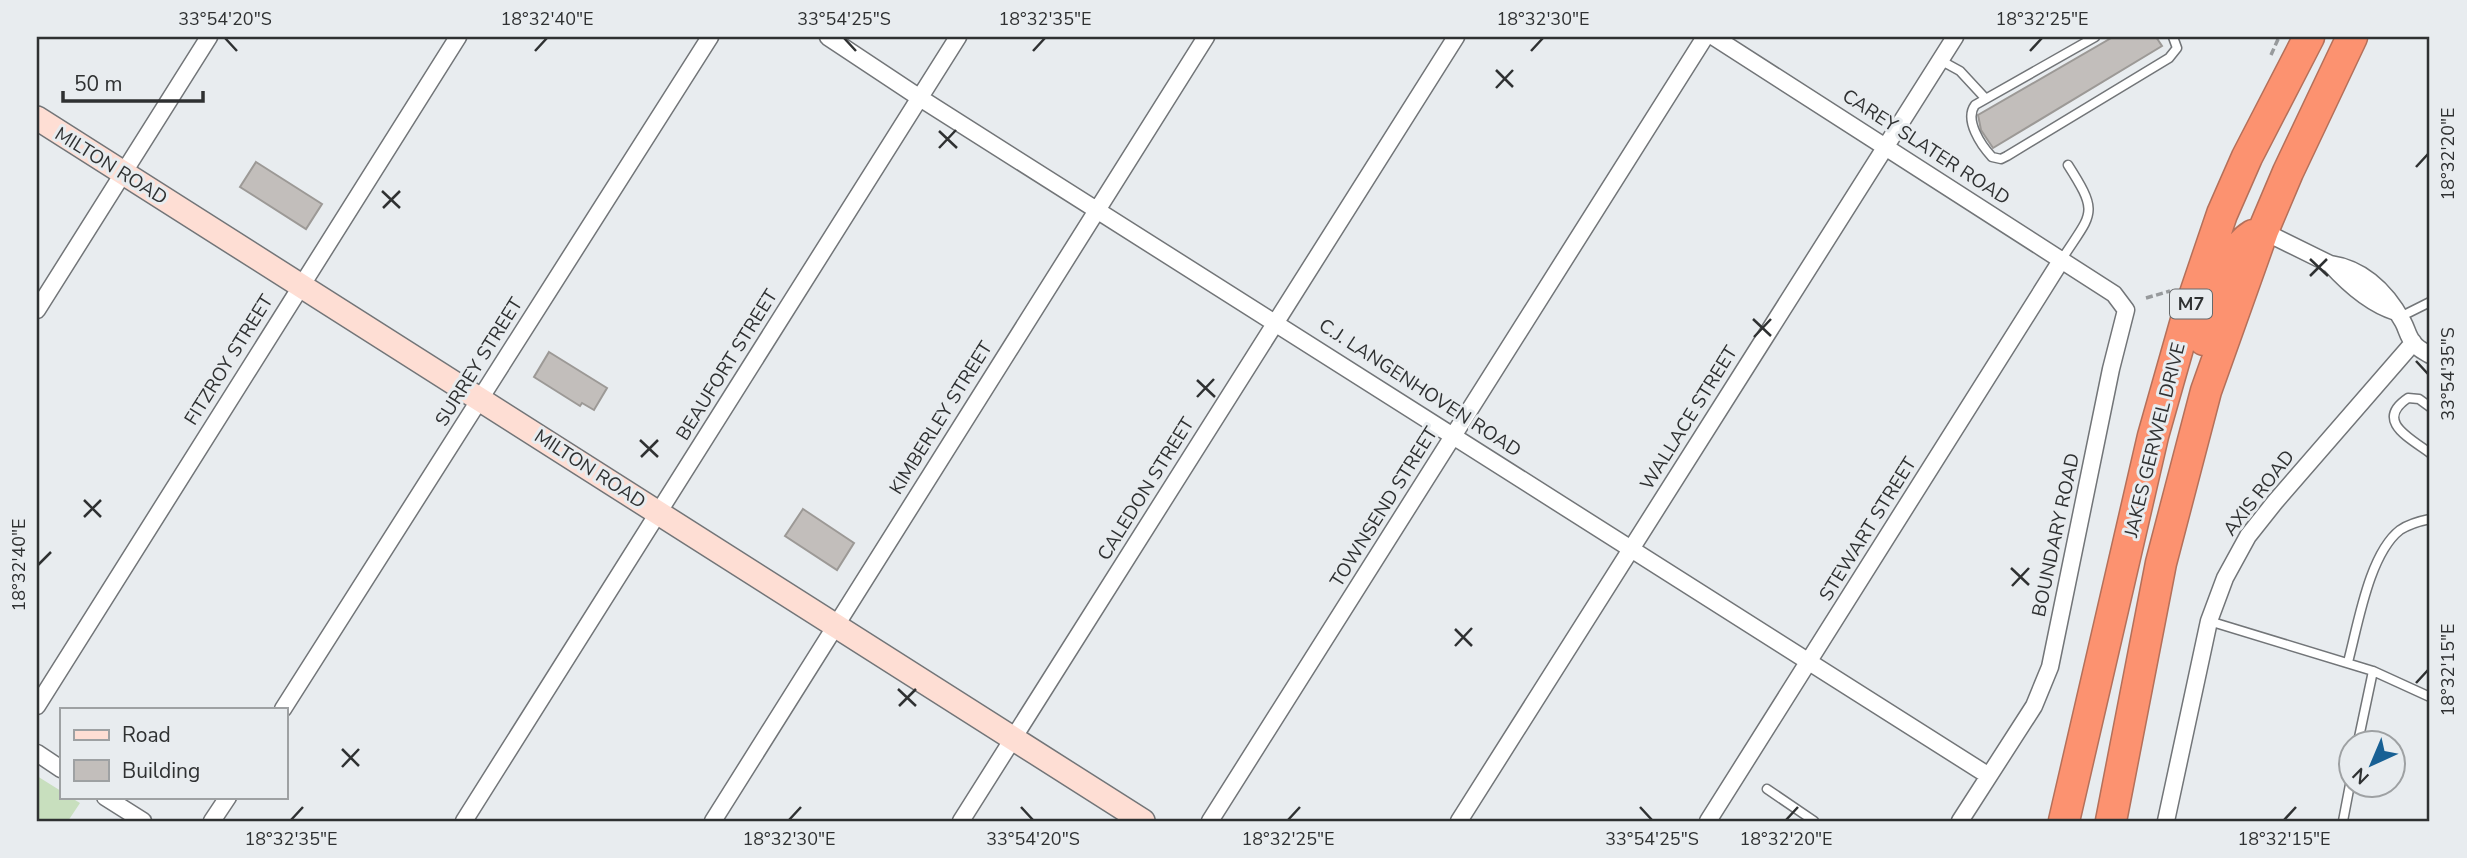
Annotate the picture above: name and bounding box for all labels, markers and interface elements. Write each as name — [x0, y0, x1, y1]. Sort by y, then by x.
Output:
text: 33°54'20"S — [178, 7, 272, 31]
text: 18°32'40"E — [501, 7, 594, 31]
text: 33°54'25"S — [797, 7, 891, 31]
text: 18°32'35"E — [999, 7, 1092, 31]
text: 18°32'30"E — [1497, 7, 1590, 31]
text: 18°32'25"E — [1996, 7, 2089, 31]
scale bar — [63, 60, 203, 104]
text: 50 m — [74, 70, 123, 98]
street label: CAREY SLATER ROAD — [1837, 83, 2015, 211]
text: 18°32'20"E — [2436, 108, 2460, 201]
street label: MILTON ROAD — [50, 121, 172, 211]
street label: BEAUFORT STREET — [670, 284, 784, 445]
street label: FITZROY STREET — [178, 289, 280, 430]
road number: M7 — [2170, 290, 2212, 318]
street label: SURREY STREET — [429, 292, 529, 431]
street label: C.J. LANGENHOVEN ROAD — [1314, 313, 1526, 463]
text: 33°54'35"S — [2436, 327, 2460, 421]
street label: KIMBERLEY STREET — [883, 336, 999, 500]
street label: JAKES GERWEL DRIVE — [2118, 340, 2192, 541]
street label: WALLACE STREET — [1634, 341, 1744, 495]
street label: CALEDON STREET — [1091, 412, 1201, 566]
street label: TOWNSEND STREET — [1324, 421, 1444, 592]
street label: MILTON ROAD — [529, 423, 651, 515]
street label: AXIS ROAD — [2217, 445, 2301, 541]
street label: BOUNDARY ROAD — [2026, 451, 2086, 619]
street label: STEWART STREET — [1813, 452, 1923, 606]
text: 18°32'40"E — [7, 519, 31, 612]
text: 18°32'15"E — [2436, 624, 2460, 717]
legend — [60, 708, 287, 798]
text: Road — [122, 721, 171, 749]
north arrow — [2338, 728, 2408, 798]
text: Building — [122, 757, 200, 785]
text: N — [2347, 761, 2375, 790]
text: 18°32'35"E — [245, 827, 338, 851]
text: 18°32'30"E — [743, 827, 836, 851]
text: 33°54'20"S — [986, 827, 1080, 851]
text: 18°32'25"E — [1242, 827, 1335, 851]
text: 33°54'25"S — [1605, 827, 1699, 851]
text: 18°32'20"E — [1740, 827, 1833, 851]
text: 18°32'15"E — [2238, 827, 2331, 851]

